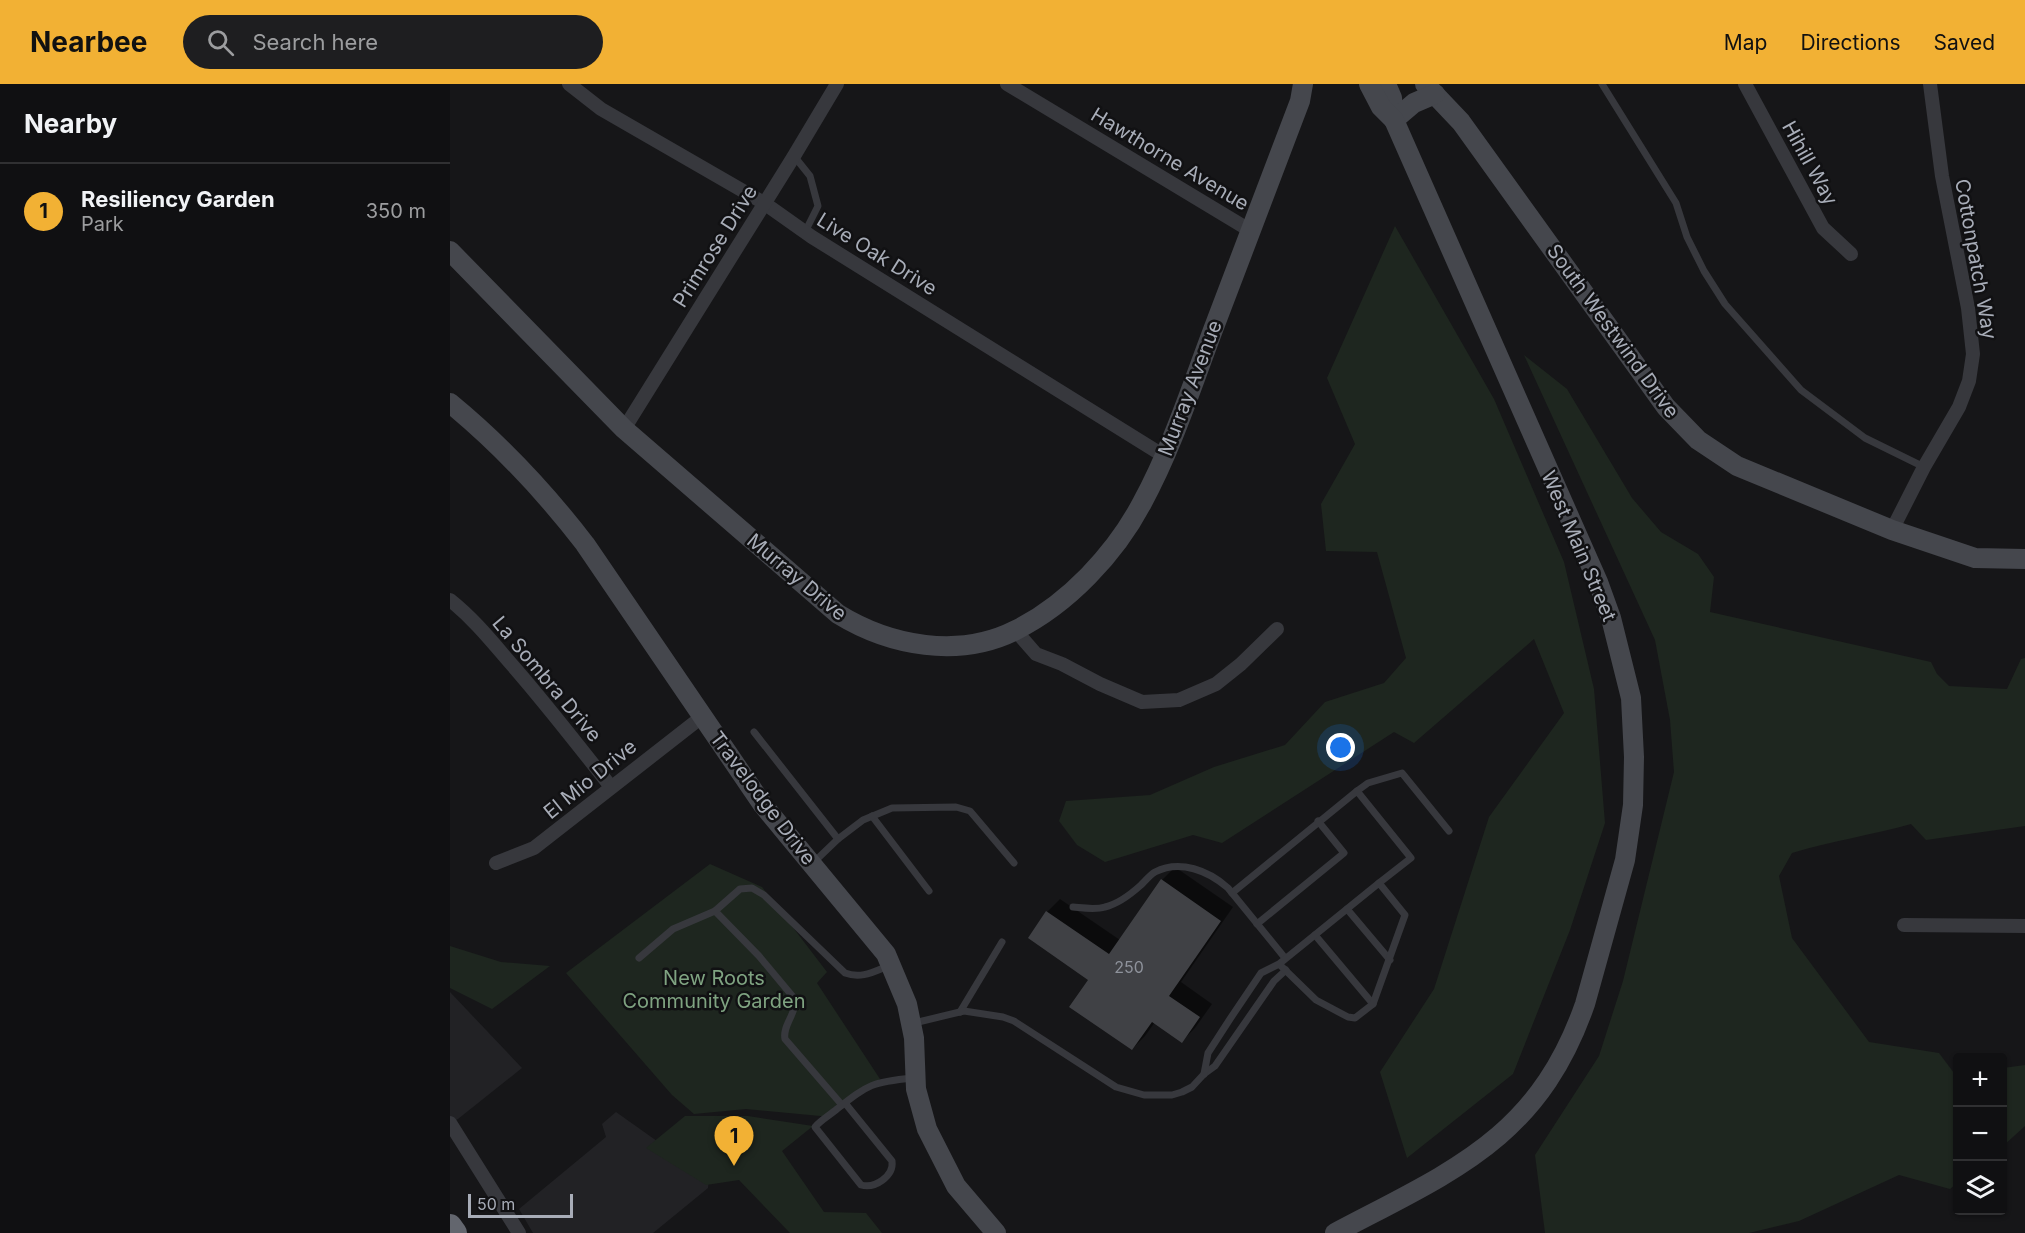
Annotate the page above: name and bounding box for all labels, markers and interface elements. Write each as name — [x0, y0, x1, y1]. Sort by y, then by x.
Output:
search box — [183, 15, 603, 69]
text: Nearbee — [30, 25, 147, 59]
icon: search — [204, 26, 237, 59]
text: Search here — [252, 29, 378, 55]
text: Map — [1724, 30, 1767, 55]
text: Directions — [1800, 30, 1901, 55]
text: Saved — [1934, 30, 1995, 55]
street label: Hawthorne Avenue — [1087, 102, 1253, 216]
text: Nearby — [24, 108, 117, 139]
street label: Hihill Way — [1777, 117, 1843, 209]
street label: Cottonpatch Way — [1950, 177, 2002, 341]
street label: Primrose Drive — [668, 180, 762, 312]
text: Resiliency Garden — [81, 186, 275, 212]
text: 1 — [39, 199, 48, 223]
text: 350 m — [366, 199, 426, 223]
street label: Live Oak Drive — [813, 208, 941, 300]
text: Park — [81, 212, 124, 236]
street label: South Westwind Drive — [1542, 239, 1684, 423]
street label: Murray Avenue — [1153, 317, 1227, 459]
street label: West Main Street — [1536, 467, 1622, 625]
street label: Murray Drive — [742, 528, 852, 626]
street label: La Sombra Drive — [487, 611, 607, 747]
street label: Travelodge Drive — [705, 726, 821, 870]
your location — [1326, 733, 1355, 762]
street label: El Mio Drive — [539, 734, 641, 824]
house number: 250 — [1114, 957, 1144, 977]
park label: New Roots Community Garden — [623, 966, 806, 1013]
map controls — [1953, 1053, 2007, 1215]
button: + — [1953, 1053, 2007, 1107]
button: − — [1953, 1107, 2007, 1161]
pin: 1 — [714, 1116, 754, 1166]
button: layers — [1953, 1161, 2007, 1215]
scale bar — [468, 1191, 573, 1218]
text: 50 m — [477, 1194, 515, 1214]

